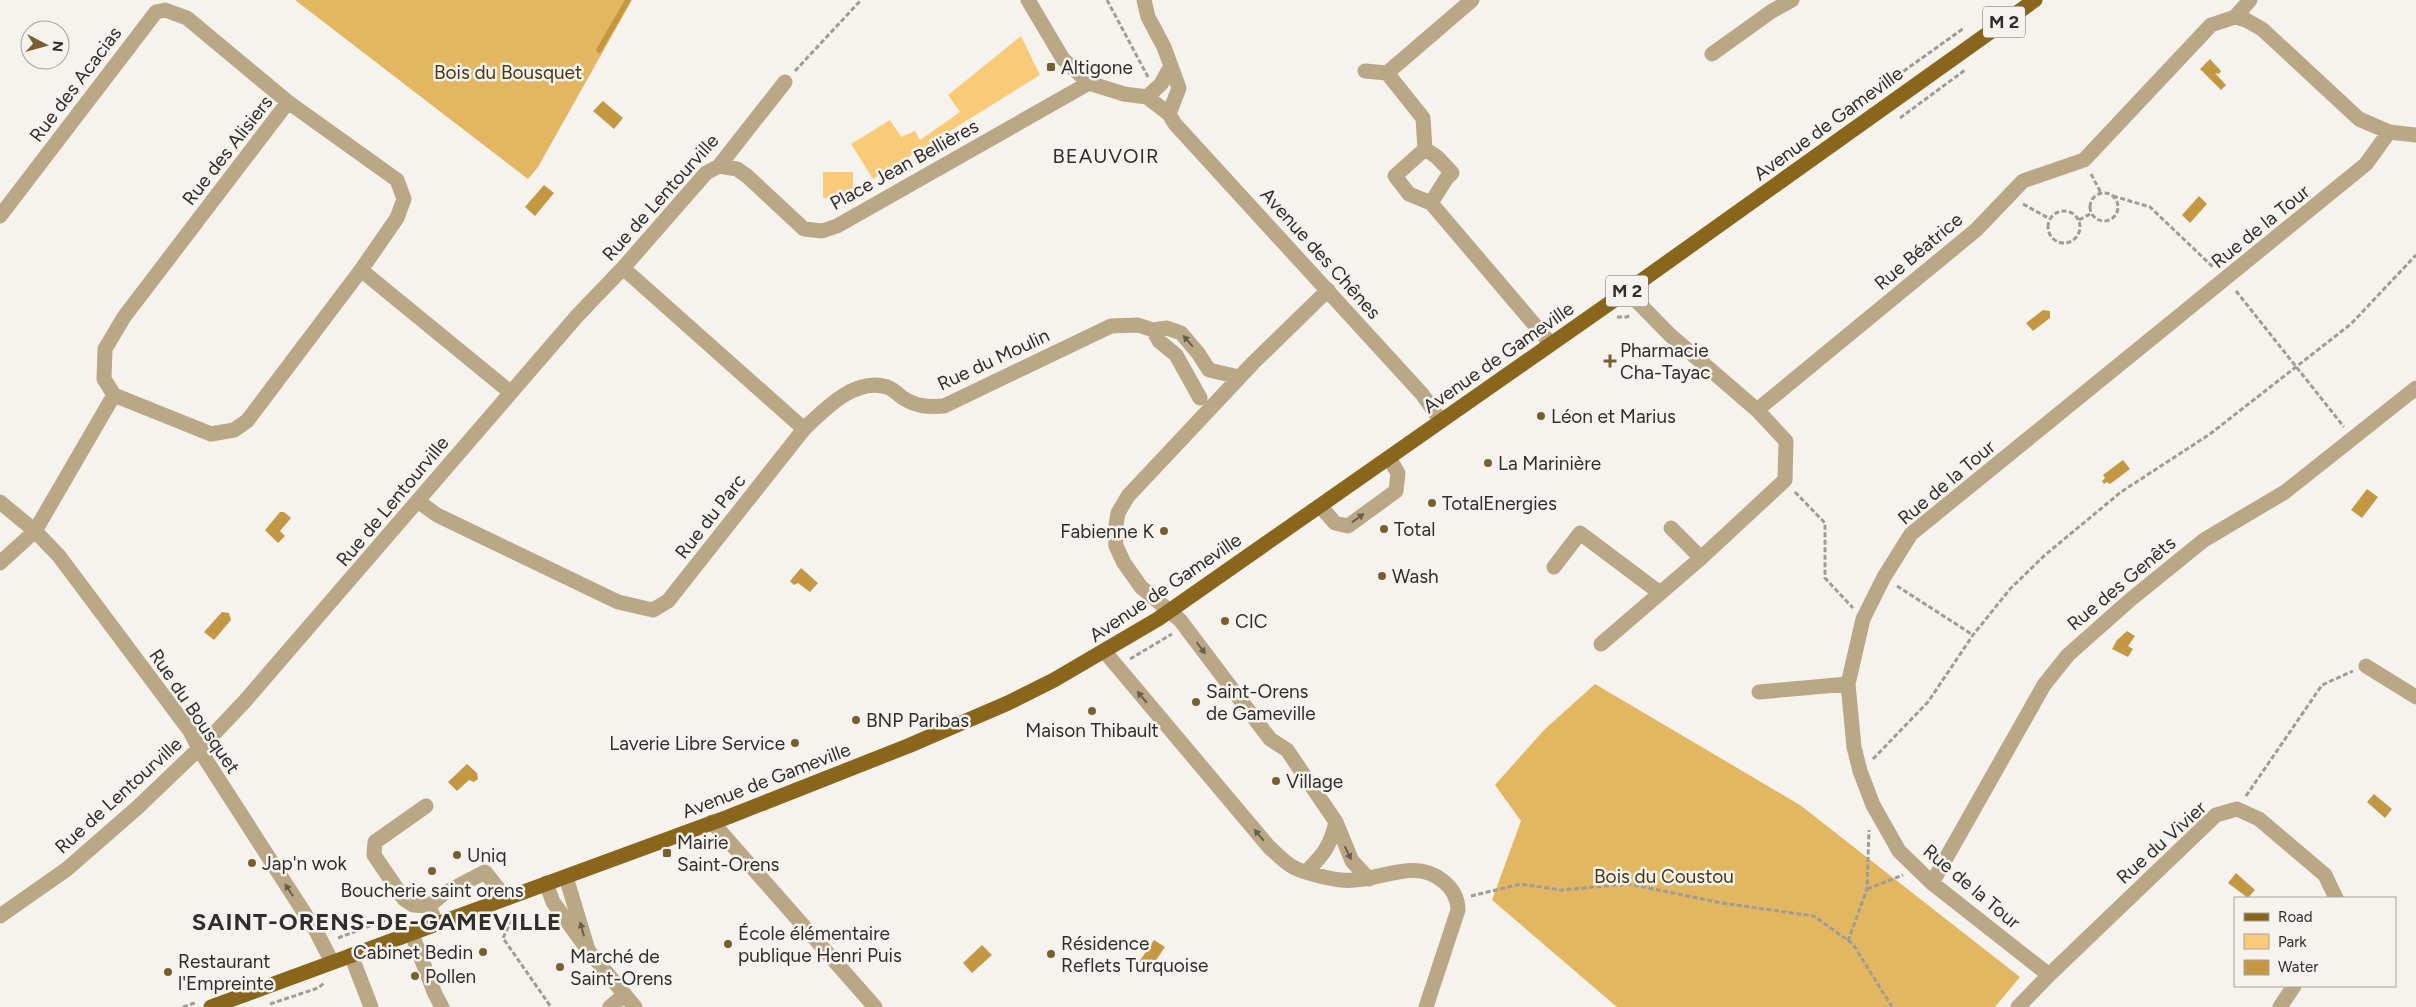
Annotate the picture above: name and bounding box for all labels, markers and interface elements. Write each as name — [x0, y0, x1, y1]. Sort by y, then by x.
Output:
road number: M 2 — [1983, 7, 2025, 38]
north arrow — [20, 20, 70, 70]
street label: Rue des Acacias — [25, 22, 126, 147]
text: N — [48, 40, 66, 53]
place label: Altigone — [1061, 56, 1133, 79]
park label: Bois du Bousquet — [434, 61, 582, 84]
marker: Altigone — [1045, 61, 1057, 73]
street label: Avenue de Gameville — [1749, 62, 1907, 185]
street label: Rue des Alisiers — [177, 91, 277, 210]
street label: Place Jean Bellières — [826, 114, 983, 215]
street label: Rue de Lentourville — [597, 129, 723, 266]
district label: BEAUVOIR — [1053, 144, 1159, 168]
street label: Rue de la Tour — [2207, 179, 2315, 273]
street label: Avenue des Chênes — [1256, 183, 1386, 324]
street label: Rue Béatrice — [1870, 208, 1967, 295]
road number: M 2 — [1606, 276, 1648, 306]
street label: Avenue de Gameville — [1419, 297, 1578, 418]
street label: Rue du Moulin — [934, 323, 1053, 395]
one-way arrow — [1182, 336, 1194, 348]
place label: Pharmacie Cha-Tayac — [1620, 339, 1711, 384]
marker: Pharmacie Cha-Tayac — [1604, 355, 1616, 367]
place label: Léon et Marius — [1551, 405, 1676, 428]
marker: Léon et Marius — [1535, 410, 1547, 422]
street label: Rue de Lentourville — [331, 432, 454, 571]
street label: Rue de la Tour — [1893, 435, 2000, 530]
place label: La Marinière — [1498, 452, 1601, 475]
marker: La Marinière — [1482, 457, 1494, 469]
street label: Rue du Parc — [670, 469, 751, 563]
place label: TotalEnergies — [1442, 492, 1557, 515]
marker: TotalEnergies — [1426, 497, 1438, 509]
one-way arrow — [1351, 513, 1364, 524]
place label: Total — [1394, 518, 1435, 541]
place label: Fabienne K — [1060, 520, 1154, 543]
marker: Total — [1378, 523, 1390, 535]
marker: Fabienne K — [1158, 525, 1170, 537]
street label: Avenue de Gameville — [1085, 528, 1246, 647]
street label: Rue des Genêts — [2062, 531, 2180, 635]
place label: Wash — [1392, 565, 1439, 588]
marker: Wash — [1376, 570, 1388, 582]
place label: CIC — [1235, 610, 1268, 633]
marker: CIC — [1219, 615, 1231, 627]
one-way arrow — [1195, 641, 1206, 654]
street label: Rue du Bousquet — [144, 645, 245, 778]
place label: Saint-Orens de Gameville — [1206, 680, 1316, 725]
one-way arrow — [1137, 691, 1148, 704]
marker: Saint-Orens de Gameville — [1190, 696, 1202, 708]
marker: Maison Thibault — [1086, 705, 1098, 717]
place label: BNP Paribas — [866, 709, 969, 732]
marker: BNP Paribas — [850, 714, 862, 726]
place label: Maison Thibault — [1025, 719, 1159, 742]
street label: Rue de Lentourville — [50, 732, 187, 858]
place label: Laverie Libre Service — [609, 732, 785, 755]
marker: Laverie Libre Service — [789, 737, 801, 749]
street label: Avenue de Gameville — [679, 738, 854, 823]
place label: Village — [1286, 770, 1343, 793]
marker: Village — [1270, 775, 1282, 787]
street label: Rue du Vivier — [2112, 796, 2211, 889]
one-way arrow — [1253, 828, 1264, 841]
place label: Mairie Saint-Orens — [677, 831, 780, 876]
street label: Rue de la Tour — [1918, 839, 2025, 934]
place label: Uniq — [467, 844, 506, 867]
one-way arrow — [1344, 846, 1352, 860]
marker: Mairie Saint-Orens — [661, 847, 673, 859]
marker: Uniq — [451, 849, 463, 861]
place label: Jap'n wok — [262, 852, 347, 875]
marker: Jap'n wok — [246, 857, 258, 869]
marker: Boucherie saint orens — [426, 865, 438, 877]
park label: Bois du Coustou — [1594, 865, 1734, 888]
place label: Boucherie saint orens — [340, 879, 524, 902]
one-way arrow — [285, 884, 294, 897]
legend — [2234, 897, 2396, 987]
district label: SAINT-ORENS-DE-GAMEVILLE — [192, 907, 562, 936]
text: Road — [2278, 908, 2313, 926]
one-way arrow — [578, 921, 586, 936]
place label: École élémentaire publique Henri Puis — [738, 922, 902, 967]
place label: Résidence Reflets Turquoise — [1061, 932, 1208, 977]
text: Park — [2278, 933, 2307, 951]
marker: École élémentaire publique Henri Puis — [722, 938, 734, 950]
place label: Cabinet Bedin — [353, 941, 473, 964]
place label: Marché de Saint-Orens — [570, 945, 673, 990]
marker: Cabinet Bedin — [477, 946, 489, 958]
marker: Résidence Reflets Turquoise — [1045, 948, 1057, 960]
place label: Restaurant l'Empreinte — [178, 950, 274, 995]
text: Water — [2278, 958, 2318, 976]
marker: Marché de Saint-Orens — [554, 961, 566, 973]
place label: Pollen — [425, 965, 476, 988]
marker: Restaurant l'Empreinte — [162, 966, 174, 978]
marker: Pollen — [409, 970, 421, 982]

